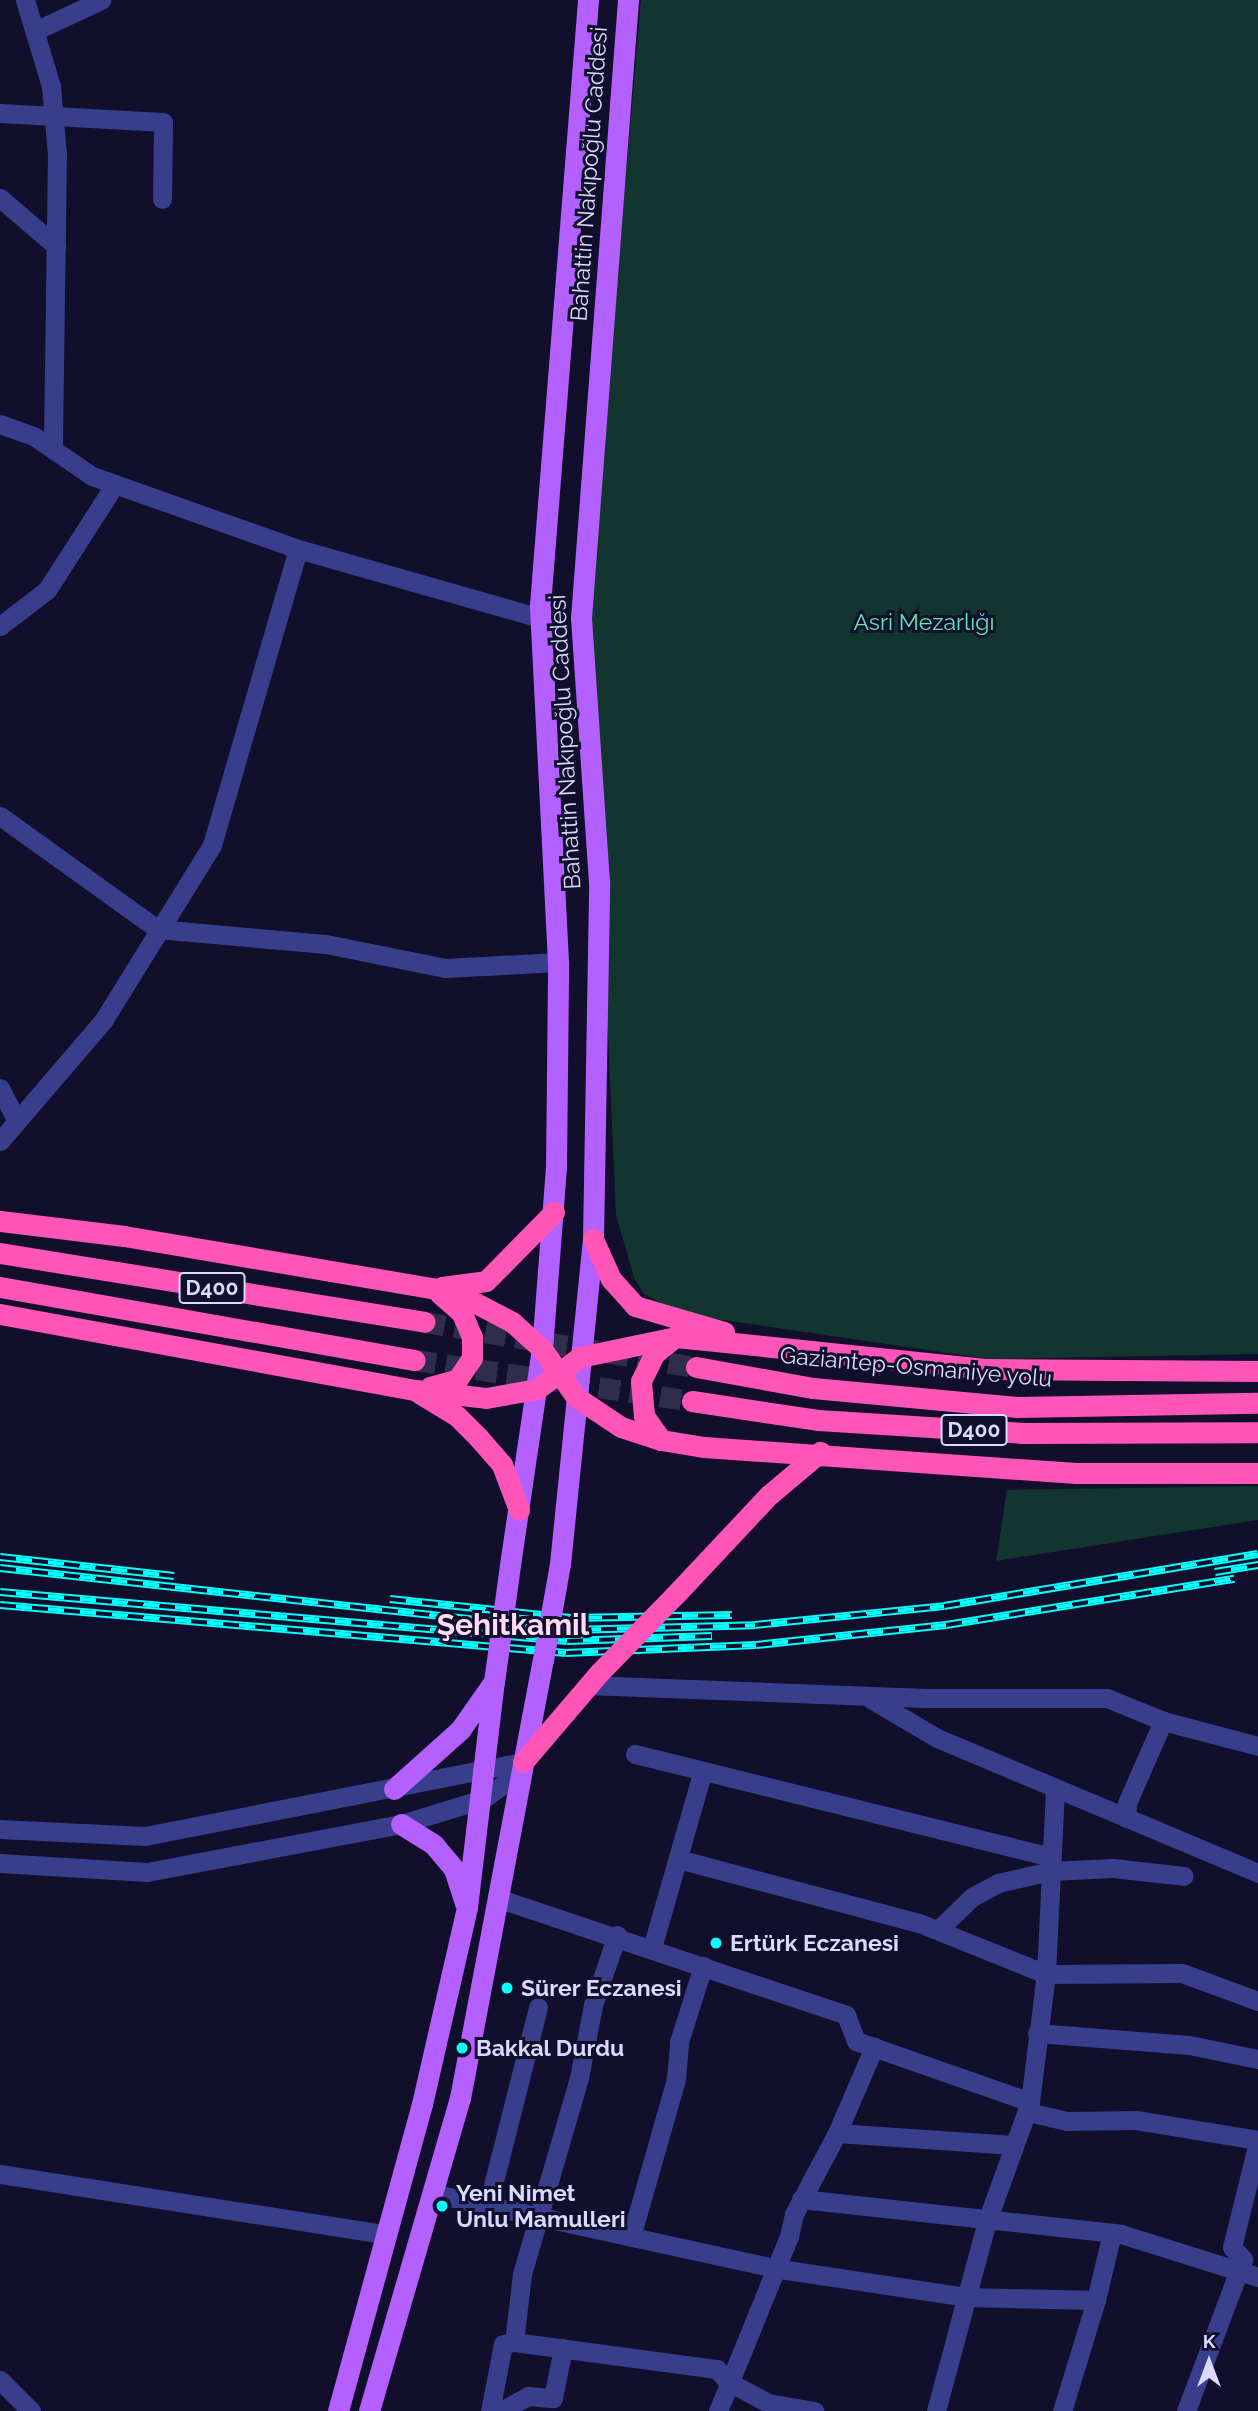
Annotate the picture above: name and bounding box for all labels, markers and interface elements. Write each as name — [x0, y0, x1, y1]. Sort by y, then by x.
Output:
street label: Bahattin Nakıpoğlu Caddesi — [565, 26, 613, 322]
street label: Bahattin Nakıpoğlu Caddesi — [543, 594, 587, 890]
park label: Asri Mezarlığı — [853, 608, 995, 636]
road number: D400 — [177, 1270, 247, 1306]
street label: Gaziantep-Osmaniye yolu — [779, 1341, 1053, 1393]
road number: D400 — [939, 1412, 1009, 1448]
district label: Şehitkamil — [437, 1607, 589, 1643]
place label: Ertürk Eczanesi — [730, 1929, 899, 1957]
marker: Ertürk Eczanesi — [708, 1935, 724, 1951]
place label: Sürer Eczanesi — [521, 1974, 682, 2002]
marker: Sürer Eczanesi — [499, 1980, 515, 1996]
place label: Bakkal Durdu — [476, 2034, 625, 2062]
marker: Bakkal Durdu — [454, 2040, 470, 2056]
place label: Yeni Nimet Unlu Mamulleri — [456, 2179, 626, 2233]
marker: Yeni Nimet Unlu Mamulleri — [434, 2198, 450, 2214]
north arrow — [1174, 2327, 1244, 2397]
text: K — [1203, 2330, 1215, 2352]

